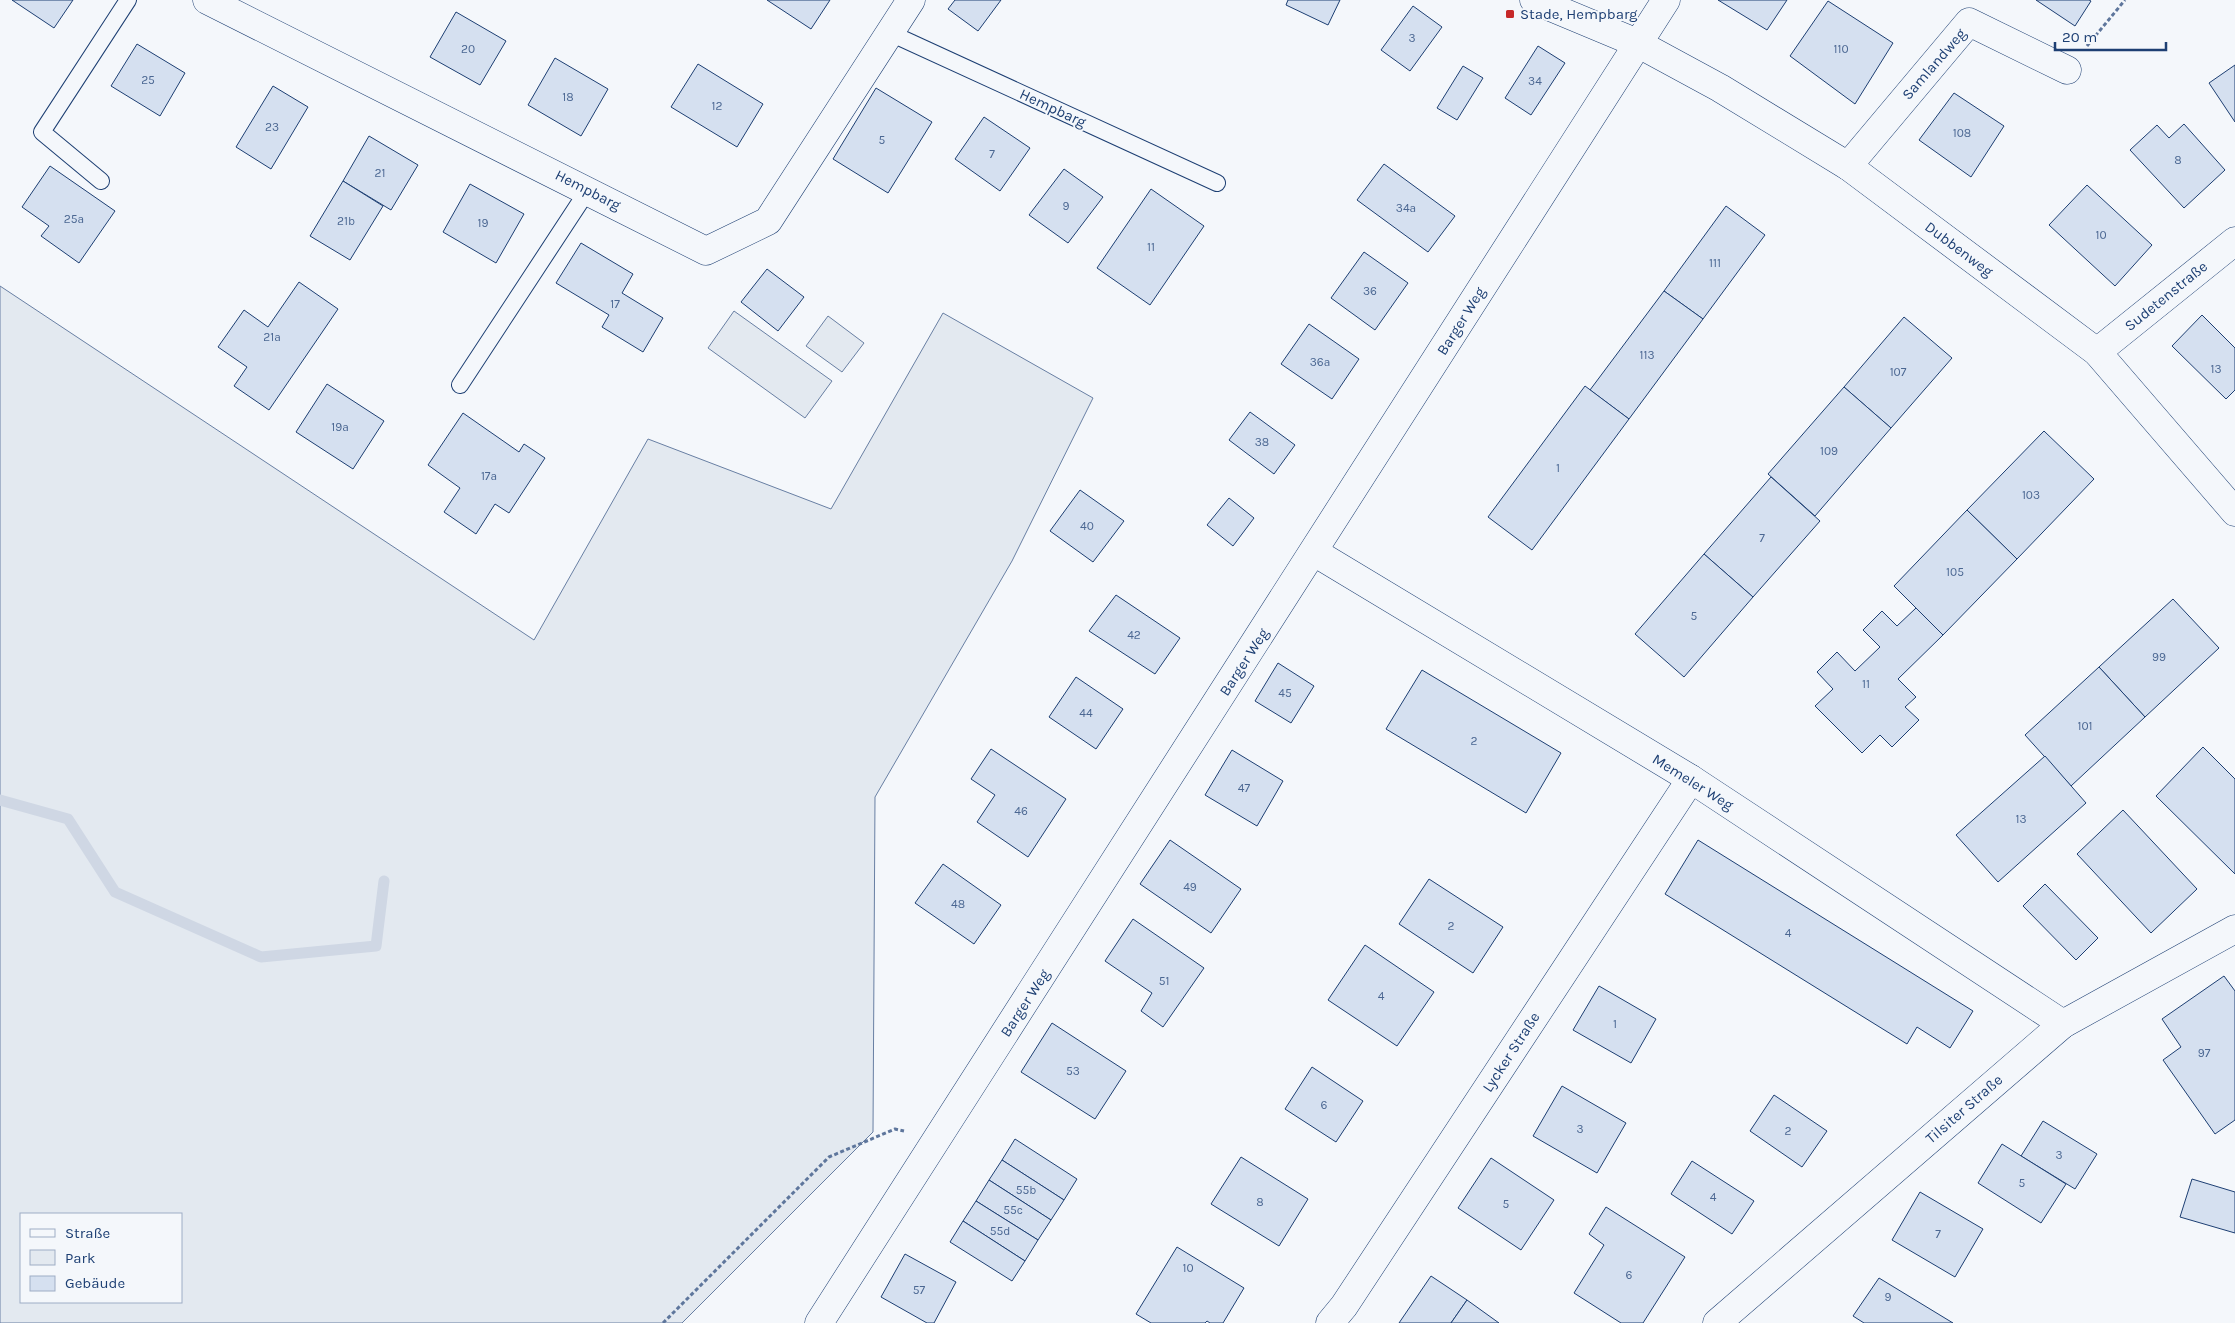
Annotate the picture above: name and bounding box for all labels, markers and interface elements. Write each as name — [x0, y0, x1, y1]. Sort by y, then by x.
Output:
place label: Stade, Hempbarg — [1520, 5, 1638, 23]
marker: Stade, Hempbarg — [1504, 8, 1516, 20]
scale bar — [2055, 20, 2166, 52]
street label: Samlandweg — [1898, 24, 1970, 103]
text: 20 m — [2062, 28, 2097, 46]
house number: 3 — [1408, 31, 1416, 45]
house number: 20 — [461, 42, 475, 56]
house number: 110 — [1833, 42, 1849, 56]
house number: 25 — [141, 73, 155, 87]
house number: 34 — [1528, 74, 1542, 88]
street label: Hempbarg — [1017, 85, 1090, 131]
house number: 18 — [562, 90, 574, 104]
house number: 12 — [712, 99, 723, 113]
house number: 23 — [265, 120, 279, 134]
house number: 108 — [1953, 126, 1971, 140]
house number: 5 — [879, 133, 886, 147]
house number: 7 — [989, 147, 995, 161]
house number: 8 — [2174, 153, 2182, 167]
house number: 21 — [375, 166, 385, 180]
street label: Hempbarg — [552, 166, 624, 214]
house number: 9 — [1063, 199, 1070, 213]
house number: 34a — [1396, 201, 1416, 215]
house number: 25a — [64, 212, 84, 226]
house number: 21b — [337, 214, 355, 228]
house number: 19 — [478, 216, 488, 230]
street label: Dubbenweg — [1921, 218, 1997, 281]
house number: 10 — [2095, 228, 2107, 242]
house number: 11 — [1147, 240, 1155, 254]
house number: 111 — [1709, 256, 1721, 270]
street label: Sudetenstraße — [2121, 257, 2211, 335]
street label: Barger Weg — [1433, 283, 1489, 358]
house number: 36 — [1363, 284, 1377, 298]
house number: 17 — [610, 297, 620, 311]
house number: 21a — [263, 330, 281, 344]
house number: 113 — [1639, 348, 1655, 362]
house number: 36a — [1310, 355, 1330, 369]
house number: 13 — [2210, 362, 2222, 376]
house number: 107 — [1890, 365, 1907, 379]
house number: 19a — [331, 420, 349, 434]
house number: 38 — [1255, 435, 1269, 449]
house number: 109 — [1820, 444, 1838, 458]
house number: 1 — [1556, 461, 1560, 475]
house number: 17a — [481, 469, 497, 483]
house number: 103 — [2022, 488, 2040, 502]
house number: 40 — [1080, 519, 1094, 533]
house number: 7 — [1759, 531, 1765, 545]
house number: 105 — [1946, 565, 1964, 579]
house number: 5 — [1691, 609, 1698, 623]
street label: Barger Weg — [1215, 624, 1273, 699]
house number: 42 — [1127, 628, 1141, 642]
house number: 99 — [2152, 650, 2166, 664]
house number: 11 — [1862, 677, 1870, 691]
house number: 45 — [1278, 686, 1292, 700]
house number: 44 — [1079, 706, 1093, 720]
house number: 101 — [2077, 719, 2093, 733]
house number: 2 — [1471, 734, 1478, 748]
street label: Memeler Weg — [1649, 750, 1737, 814]
house number: 47 — [1238, 781, 1251, 795]
house number: 46 — [1014, 804, 1028, 818]
house number: 13 — [2015, 812, 2027, 826]
house number: 49 — [1183, 880, 1197, 894]
house number: 48 — [951, 897, 965, 911]
house number: 2 — [1448, 919, 1455, 933]
house number: 4 — [1785, 926, 1792, 940]
street label: Barger Weg — [996, 965, 1054, 1040]
house number: 51 — [1159, 974, 1169, 988]
house number: 4 — [1378, 989, 1385, 1003]
street label: Lycker Straße — [1478, 1009, 1544, 1095]
house number: 1 — [1613, 1017, 1617, 1031]
house number: 97 — [2198, 1046, 2211, 1060]
house number: 53 — [1066, 1064, 1080, 1078]
street label: Tilsiter Straße — [1922, 1071, 2006, 1147]
house number: 6 — [1321, 1098, 1328, 1112]
house number: 3 — [1576, 1122, 1584, 1136]
house number: 2 — [1785, 1124, 1792, 1138]
house number: 3 — [2055, 1148, 2063, 1162]
house number: 5 — [2019, 1176, 2026, 1190]
house number: 55b — [1016, 1183, 1036, 1197]
house number: 4 — [1710, 1190, 1717, 1204]
house number: 8 — [1256, 1195, 1264, 1209]
house number: 5 — [1503, 1197, 1510, 1211]
house number: 55c — [1003, 1203, 1023, 1217]
legend — [20, 1213, 182, 1303]
text: Straße — [65, 1224, 110, 1242]
house number: 55d — [990, 1224, 1010, 1238]
house number: 7 — [1935, 1227, 1941, 1241]
text: Park — [65, 1249, 95, 1267]
house number: 10 — [1182, 1261, 1194, 1275]
house number: 6 — [1626, 1268, 1633, 1282]
text: Gebäude — [65, 1274, 125, 1292]
house number: 57 — [913, 1283, 926, 1297]
house number: 9 — [1885, 1290, 1892, 1304]

